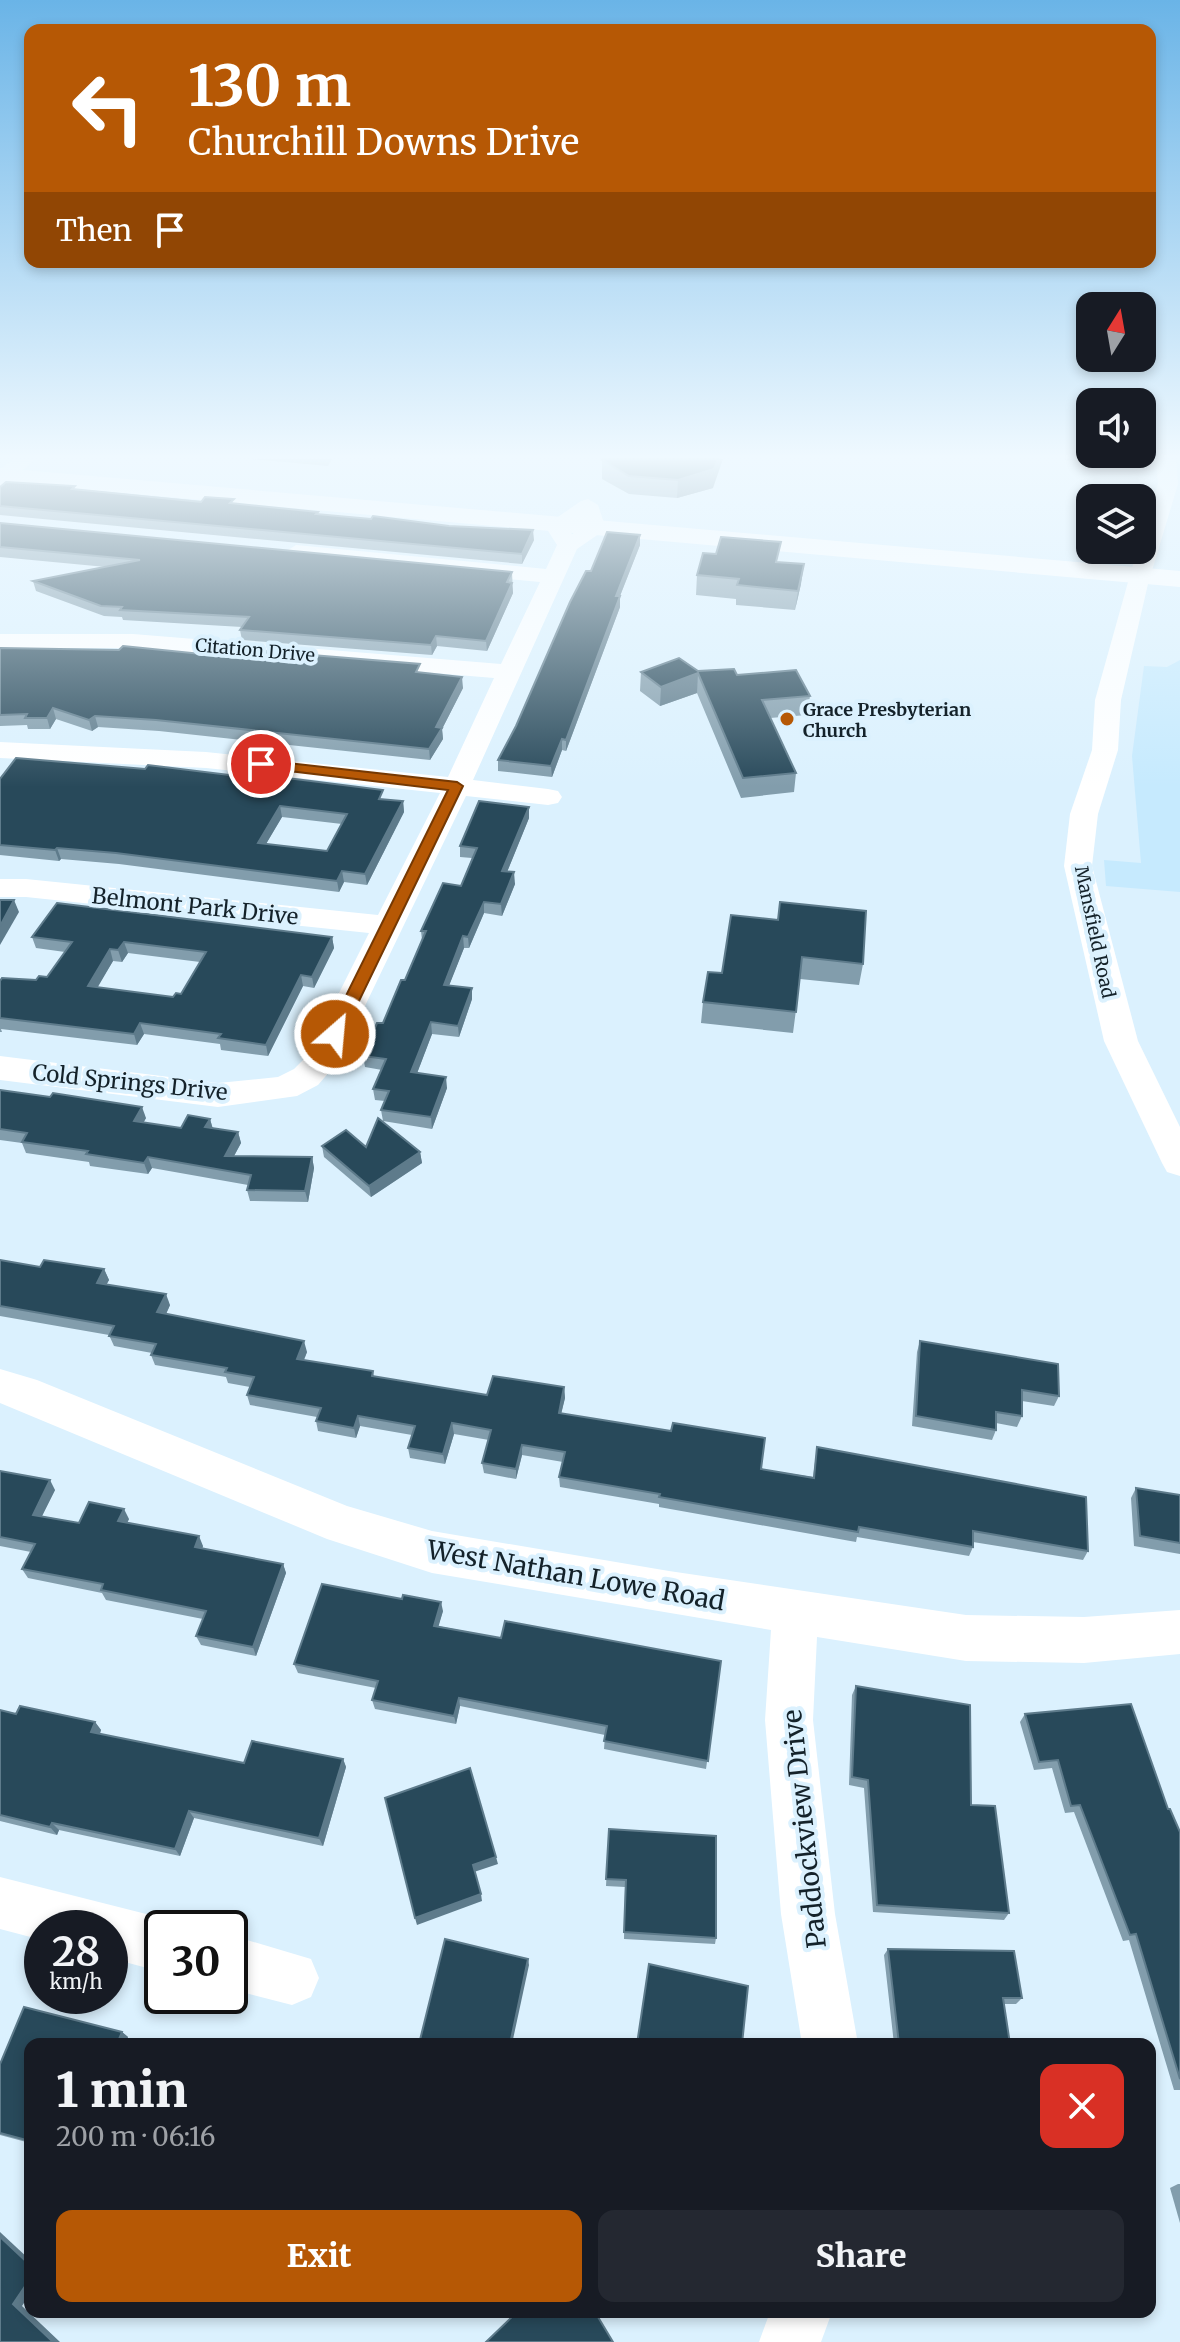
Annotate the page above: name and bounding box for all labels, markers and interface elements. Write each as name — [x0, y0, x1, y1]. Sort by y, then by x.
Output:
text: 130 m — [188, 51, 351, 121]
icon: left — [56, 56, 160, 160]
text: Churchill Downs Drive — [188, 120, 579, 165]
icon: arrive — [148, 208, 192, 252]
text: Then — [56, 211, 132, 249]
north arrow — [1076, 292, 1156, 372]
map controls — [1076, 292, 1156, 564]
button: sound — [1076, 388, 1156, 468]
button: layers — [1076, 484, 1156, 564]
street label: Citation Drive — [194, 633, 316, 667]
place label: Grace Presbyterian Church — [803, 698, 971, 742]
marker: Grace Presbyterian Church — [778, 710, 796, 728]
pin — [227, 730, 295, 798]
icon: arrive — [239, 742, 283, 786]
street label: Mansfield Road — [1070, 864, 1120, 1000]
street label: Belmont Park Drive — [90, 881, 300, 931]
position arrow — [293, 992, 377, 1076]
street label: Cold Springs Drive — [31, 1058, 229, 1106]
street label: West Nathan Lowe Road — [423, 1532, 728, 1618]
street label: Paddockview Drive — [775, 1708, 833, 1950]
speed limit sign: 30 — [144, 1910, 248, 2014]
text: 28 — [52, 1927, 100, 1977]
text: km/h — [50, 1969, 102, 1994]
text: 1 min — [56, 2060, 188, 2120]
button: close — [1040, 2064, 1124, 2148]
text: 200 m · 06:16 — [56, 2120, 215, 2153]
button: Exit — [56, 2210, 582, 2302]
button: Share — [598, 2210, 1124, 2302]

